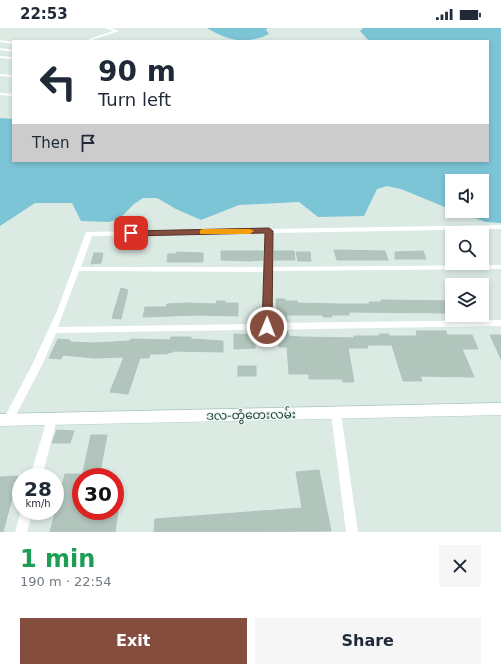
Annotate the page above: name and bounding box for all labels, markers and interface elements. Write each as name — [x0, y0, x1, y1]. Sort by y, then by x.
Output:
text: 22:53 — [20, 5, 68, 23]
text: 90 m — [98, 55, 176, 88]
icon: left — [32, 56, 84, 108]
text: Turn left — [98, 89, 171, 110]
icon: arrive — [77, 132, 99, 154]
text: Then — [32, 134, 69, 152]
map controls — [445, 174, 489, 322]
button: sound — [445, 174, 489, 218]
pin — [114, 216, 148, 250]
icon: arrive — [120, 222, 142, 244]
button: search — [445, 226, 489, 270]
button: layers — [445, 278, 489, 322]
position arrow — [246, 306, 288, 348]
street label: ဒလ-တွံတေးလမ်း — [206, 405, 296, 426]
speed limit sign: 30 — [72, 468, 124, 520]
text: 28 — [24, 477, 52, 501]
text: km/h — [25, 498, 51, 509]
text: 1 min — [20, 545, 95, 573]
button: close — [439, 545, 481, 587]
text: 190 m · 22:54 — [20, 574, 111, 589]
button: Exit — [20, 618, 247, 664]
button: Share — [255, 618, 481, 664]

